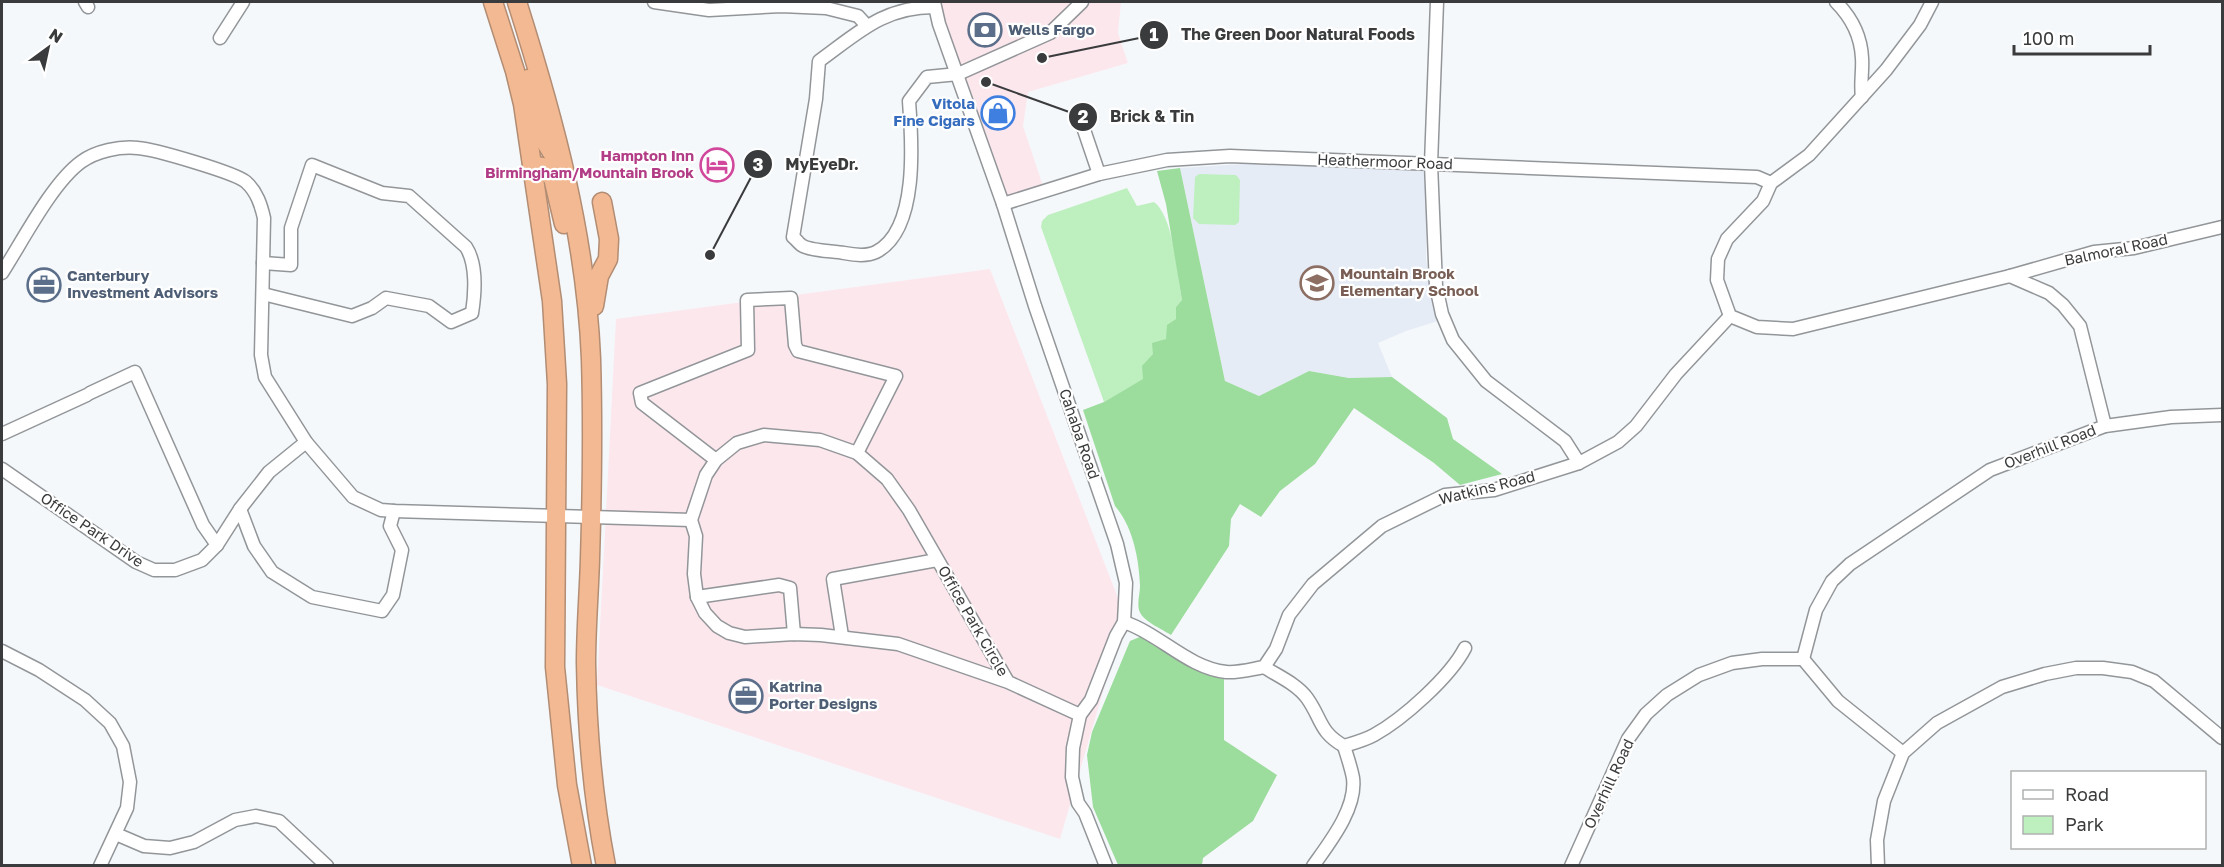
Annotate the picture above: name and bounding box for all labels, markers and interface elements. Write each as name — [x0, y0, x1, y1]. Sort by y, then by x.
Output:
bank icon: Wells Fargo — [967, 12, 1003, 48]
north arrow — [18, 18, 78, 78]
callout: The Green Door Natural Foods — [1139, 18, 1427, 52]
scale bar — [2014, 18, 2150, 56]
place label: Wells Fargo — [1008, 20, 1094, 38]
text: 1 — [1149, 23, 1159, 45]
text: N — [46, 24, 67, 47]
text: The Green Door Natural Foods — [1181, 24, 1415, 44]
text: 100 m — [2023, 27, 2074, 49]
place label: Vitola Fine Cigars — [893, 94, 975, 129]
shop icon: Vitola Fine Cigars — [980, 95, 1016, 131]
callout: Brick & Tin — [1068, 100, 1206, 134]
text: 2 — [1078, 105, 1089, 127]
text: Brick & Tin — [1110, 106, 1194, 126]
place label: Hampton Inn Birmingham/Mountain Brook — [485, 146, 694, 181]
hotel icon: Hampton Inn Birmingham/Mountain Brook — [699, 147, 735, 183]
callout: MyEyeDr. — [743, 147, 870, 181]
street label: Heathermoor Road — [1317, 150, 1453, 172]
text: 3 — [753, 153, 764, 175]
text: MyEyeDr. — [785, 154, 859, 174]
street label: Balmoral Road — [2063, 229, 2169, 269]
place label: Mountain Brook Elementary School — [1340, 264, 1479, 299]
school or university icon: Mountain Brook Elementary School — [1299, 265, 1335, 301]
place label: Canterbury Investment Advisors — [67, 266, 218, 301]
office icon: Canterbury Investment Advisors — [26, 267, 62, 303]
street label: Cahaba Road — [1056, 386, 1104, 481]
street label: Overhill Road — [2001, 420, 2098, 472]
street label: Watkins Road — [1437, 466, 1537, 508]
street label: Office Park Drive — [38, 488, 148, 570]
street label: Office Park Circle — [935, 562, 1013, 679]
place label: Katrina Porter Designs — [769, 677, 877, 712]
office icon: Katrina Porter Designs — [728, 678, 764, 714]
street label: Overhill Road — [1579, 736, 1637, 831]
legend — [2011, 771, 2206, 849]
text: Road — [2065, 783, 2109, 805]
text: Park — [2065, 813, 2104, 835]

